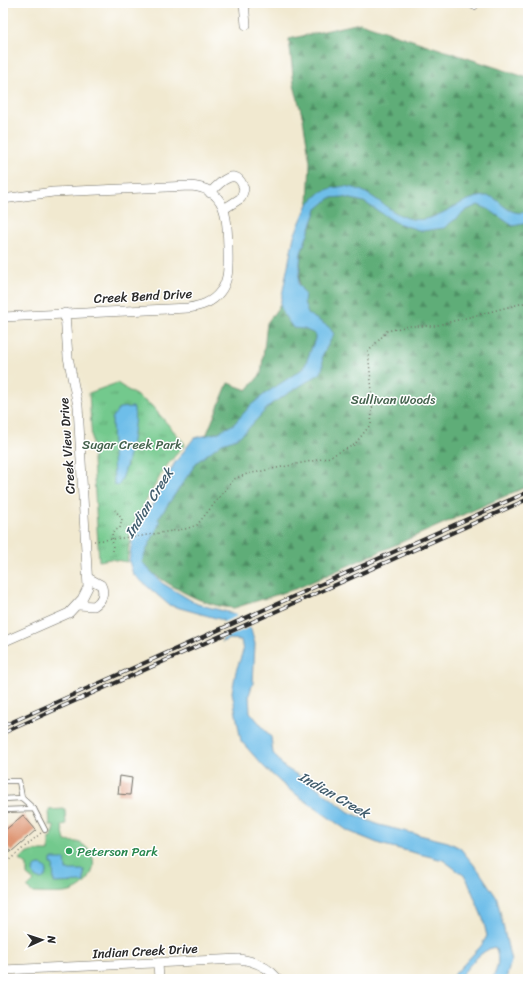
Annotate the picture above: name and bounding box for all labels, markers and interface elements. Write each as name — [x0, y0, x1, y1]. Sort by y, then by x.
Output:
street label: Creek Bend Drive — [93, 282, 193, 310]
park label: Sullivan Woods — [351, 388, 436, 411]
street label: Creek View Drive — [52, 397, 82, 495]
park label: Sugar Creek Park — [82, 433, 182, 456]
water label: Indian Creek — [117, 462, 181, 544]
water label: Indian Creek — [293, 764, 376, 826]
place label: Peterson Park — [77, 840, 158, 863]
marker: Peterson Park — [64, 846, 74, 856]
north arrow — [22, 920, 62, 960]
text: N — [42, 934, 61, 944]
street label: Indian Creek Drive — [91, 937, 198, 965]

